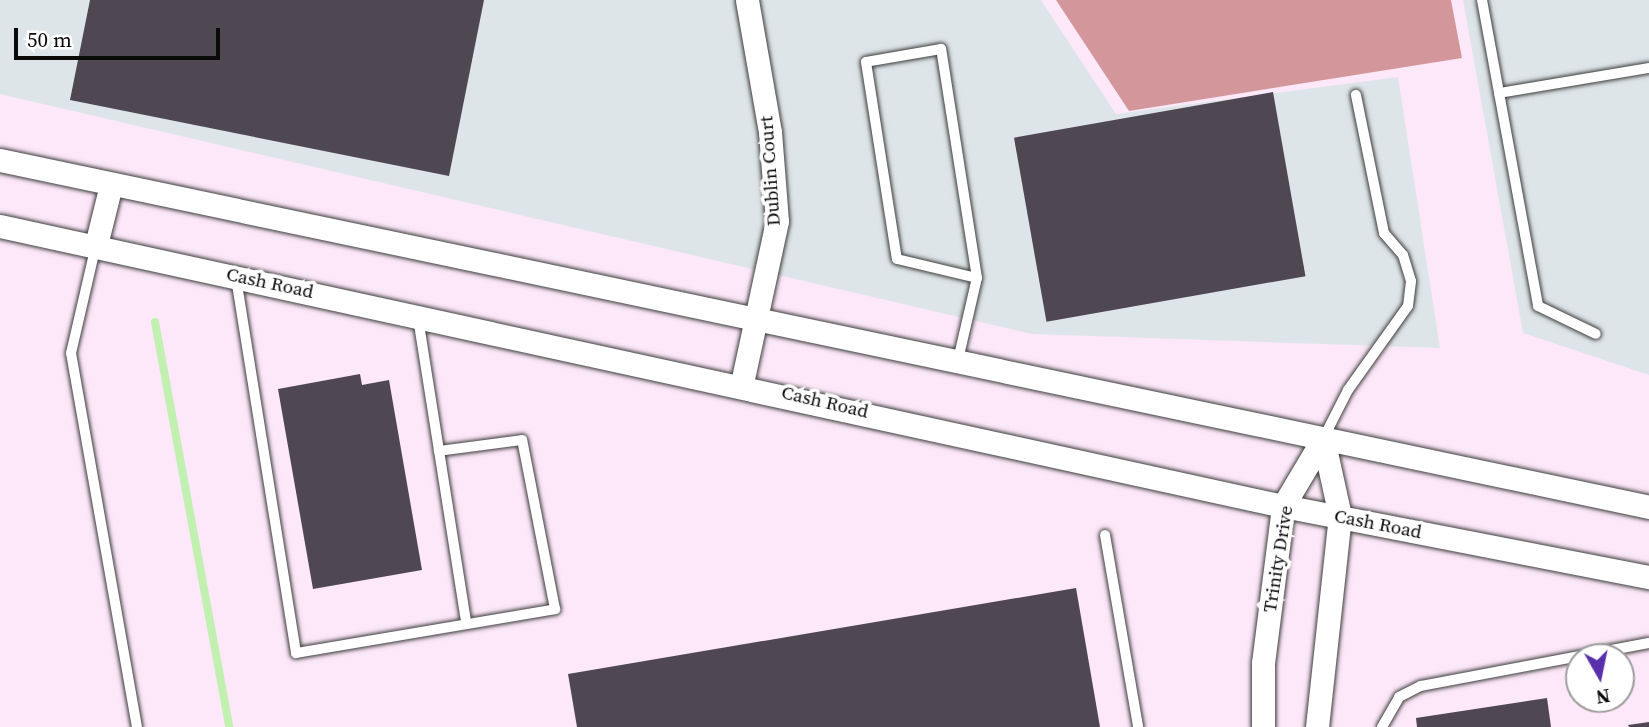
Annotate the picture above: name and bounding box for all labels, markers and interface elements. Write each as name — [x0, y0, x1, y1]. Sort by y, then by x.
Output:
scale bar — [18, 14, 224, 58]
text: 50 m — [27, 25, 72, 54]
street label: Dublin Court — [755, 115, 785, 227]
street label: Cash Road — [224, 263, 316, 303]
street label: Cash Road — [779, 381, 871, 423]
street label: Trinity Drive — [1258, 504, 1298, 614]
street label: Cash Road — [1332, 504, 1424, 544]
north arrow — [1565, 643, 1635, 713]
text: N — [1594, 683, 1612, 711]

